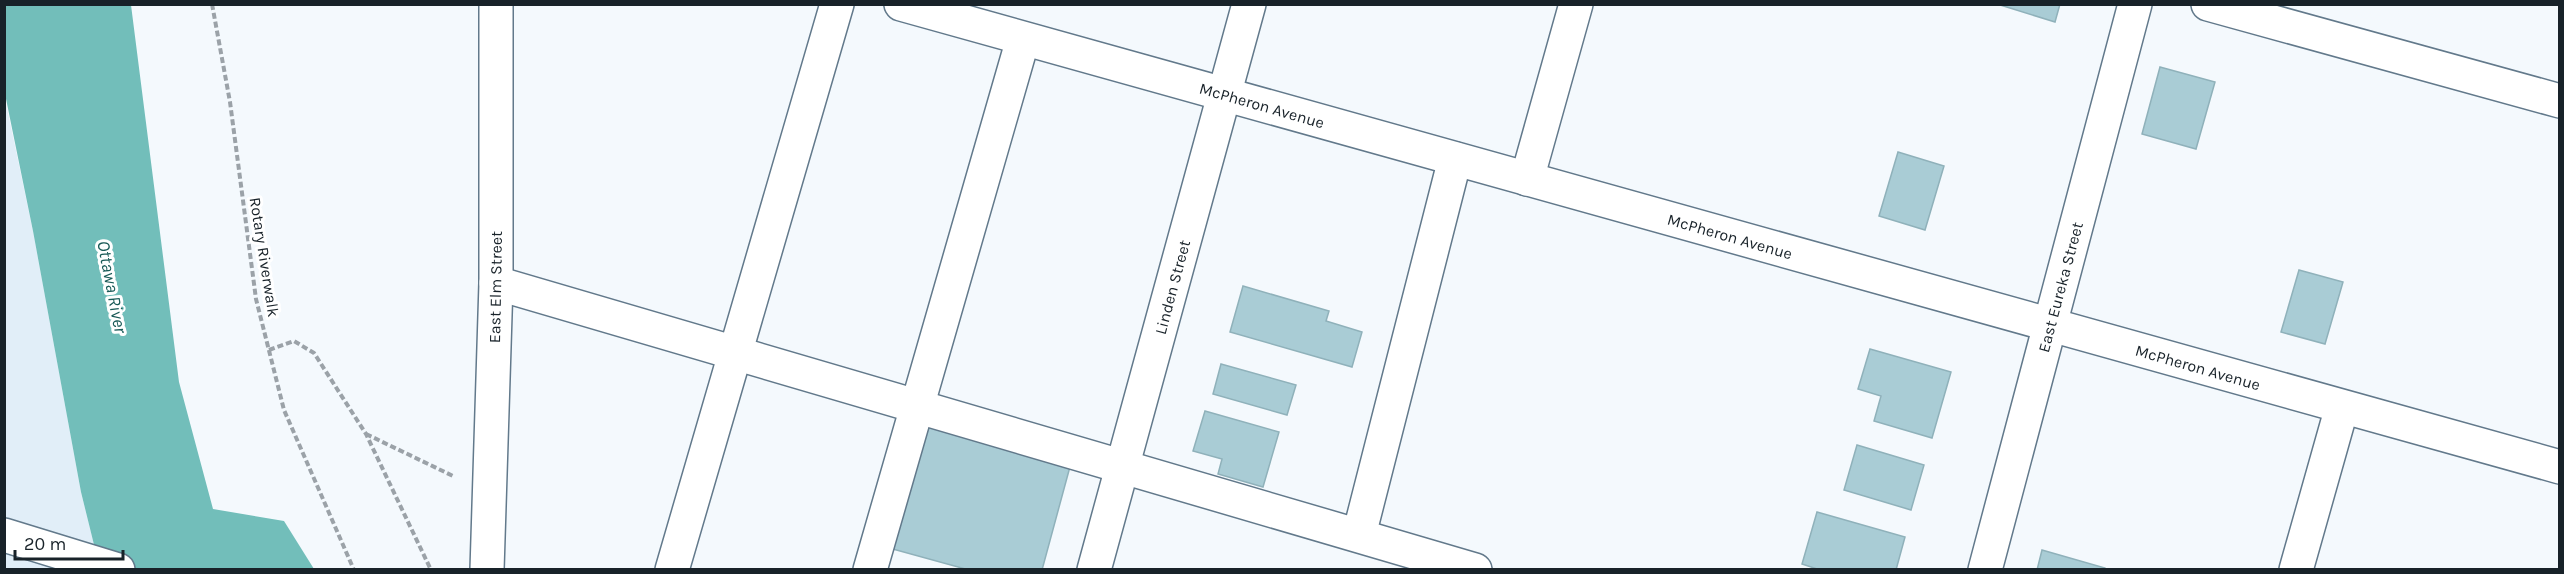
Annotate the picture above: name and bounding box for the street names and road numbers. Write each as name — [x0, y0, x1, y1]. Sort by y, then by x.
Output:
street label: McPheron Avenue — [1197, 79, 1327, 132]
street label: Rotary Riverwalk — [246, 196, 283, 318]
street label: McPheron Avenue — [1665, 210, 1795, 263]
street label: East Eureka Street — [2034, 220, 2087, 354]
street label: East Elm Street — [485, 231, 506, 343]
street label: Linden Street — [1151, 238, 1194, 336]
street label: McPheron Avenue — [2133, 341, 2263, 394]

